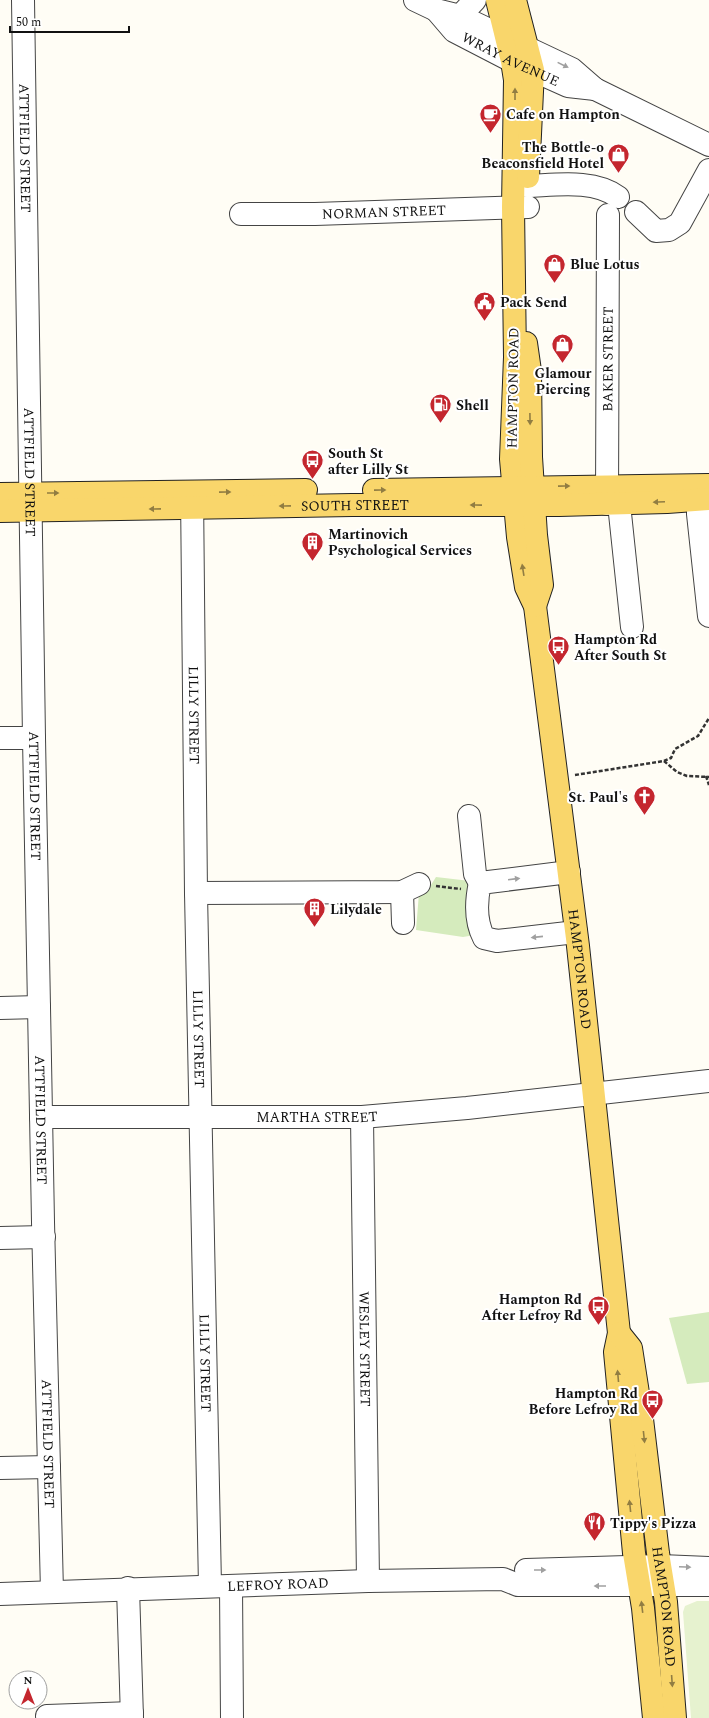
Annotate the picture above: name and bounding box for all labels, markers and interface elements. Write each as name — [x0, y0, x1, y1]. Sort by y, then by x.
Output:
scale bar — [10, 8, 129, 34]
text: 50 m — [16, 13, 41, 32]
street label: WRAY AVENUE — [458, 26, 563, 91]
one-way arrow — [557, 62, 569, 68]
street label: ATTFIELD STREET — [14, 83, 37, 213]
one-way arrow — [512, 87, 518, 100]
cafe icon: Cafe on Hampton — [477, 101, 503, 134]
place label: Cafe on Hampton — [506, 104, 620, 125]
place label: The Bottle-o Beaconsfield Hotel — [481, 137, 604, 174]
shop icon: The Bottle-o Beaconsfield Hotel — [606, 142, 632, 175]
street label: NORMAN STREET — [322, 199, 446, 224]
shop icon: Blue Lotus — [542, 251, 568, 284]
place label: Blue Lotus — [570, 254, 640, 275]
public building icon: Pack Send — [471, 289, 497, 322]
place label: Pack Send — [500, 292, 567, 313]
street label: BAKER STREET — [597, 306, 618, 412]
street label: HAMPTON ROAD — [501, 327, 525, 449]
shop icon: Glamour Piercing — [550, 332, 576, 365]
place label: Glamour Piercing — [535, 363, 591, 400]
fuel station icon: Shell — [428, 392, 454, 425]
place label: Shell — [456, 395, 489, 416]
street label: ATTFIELD STREET — [19, 407, 41, 537]
one-way arrow — [527, 412, 534, 425]
place label: South St after Lilly St — [328, 443, 409, 480]
bus stop icon: South St after Lilly St — [299, 448, 325, 481]
one-way arrow — [558, 483, 571, 489]
one-way arrow — [374, 486, 386, 493]
one-way arrow — [219, 489, 232, 495]
one-way arrow — [47, 490, 60, 496]
street label: SOUTH STREET — [301, 495, 409, 516]
one-way arrow — [653, 499, 665, 506]
one-way arrow — [469, 502, 482, 508]
one-way arrow — [278, 503, 291, 509]
one-way arrow — [148, 506, 161, 512]
place label: Martinovich Psychological Services — [328, 524, 472, 561]
building icon: Martinovich Psychological Services — [300, 529, 326, 562]
one-way arrow — [520, 563, 526, 576]
place label: Hampton Rd After South St — [574, 629, 667, 666]
bus stop icon: Hampton Rd After South St — [546, 634, 572, 667]
street label: LILLY STREET — [183, 666, 205, 764]
street label: ATTFIELD STREET — [23, 731, 47, 861]
church icon: St. Paul's — [631, 784, 657, 817]
place label: St. Paul's — [568, 787, 628, 808]
one-way arrow — [508, 876, 520, 882]
building icon: Lilydale — [302, 896, 328, 929]
place label: Lilydale — [330, 899, 382, 920]
street label: HAMPTON ROAD — [563, 908, 597, 1030]
one-way arrow — [531, 934, 543, 940]
street label: LILLY STREET — [187, 990, 210, 1088]
street label: ATTFIELD STREET — [29, 1055, 53, 1185]
street label: MARTHA STREET — [256, 1105, 379, 1128]
place label: Hampton Rd After Lefroy Rd — [481, 1289, 582, 1326]
street label: WESLEY STREET — [354, 1291, 376, 1407]
bus stop icon: Hampton Rd After Lefroy Rd — [585, 1294, 611, 1327]
street label: LILLY STREET — [194, 1314, 217, 1412]
one-way arrow — [614, 1370, 621, 1382]
street label: ATTFIELD STREET — [36, 1379, 60, 1509]
place label: Hampton Rd Before Lefroy Rd — [528, 1383, 638, 1420]
bus stop icon: Hampton Rd Before Lefroy Rd — [640, 1388, 666, 1421]
one-way arrow — [641, 1430, 648, 1443]
one-way arrow — [626, 1500, 633, 1512]
restaurant icon: Tippy's Pizza — [581, 1510, 607, 1543]
place label: Tippy's Pizza — [610, 1513, 697, 1534]
street label: HAMPTON ROAD — [647, 1545, 681, 1668]
one-way arrow — [679, 1564, 692, 1570]
one-way arrow — [534, 1567, 547, 1573]
street label: LEFROY ROAD — [227, 1572, 329, 1596]
one-way arrow — [593, 1583, 606, 1589]
one-way arrow — [639, 1601, 645, 1614]
north arrow — [8, 1670, 48, 1710]
text: N — [24, 1672, 33, 1689]
one-way arrow — [669, 1675, 676, 1687]

